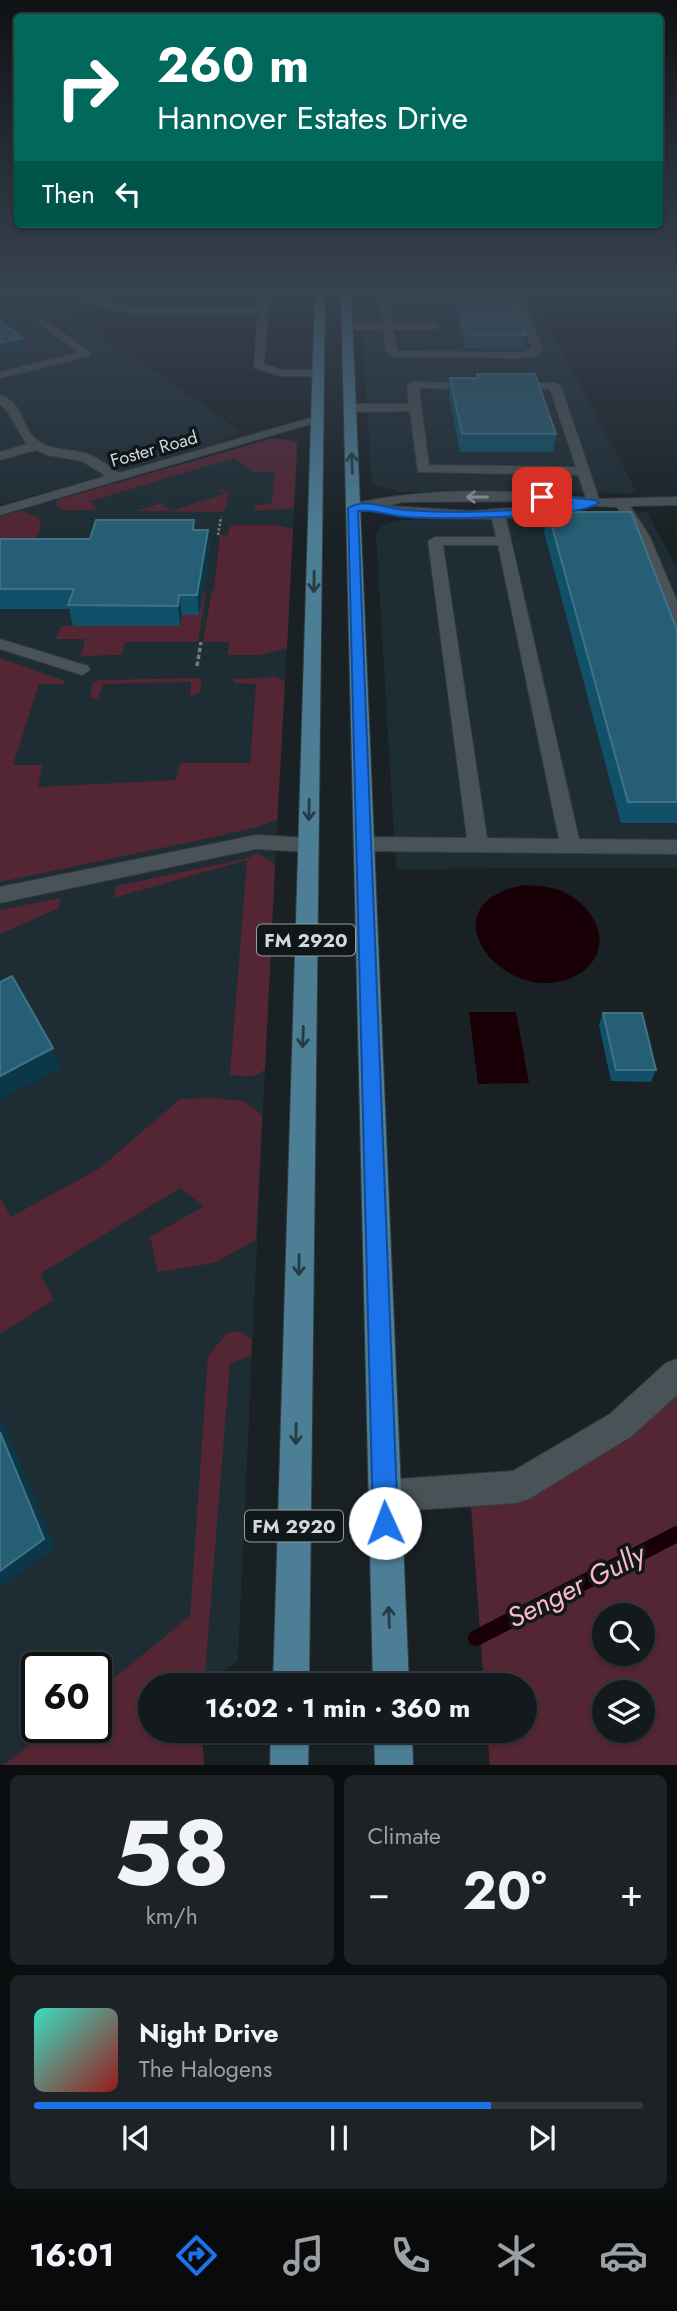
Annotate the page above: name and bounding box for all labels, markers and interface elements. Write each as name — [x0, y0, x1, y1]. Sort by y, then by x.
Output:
text: 260 m — [157, 30, 309, 100]
icon: right — [42, 42, 133, 133]
text: Hannover Estates Drive — [157, 95, 468, 141]
text: Then — [42, 175, 95, 213]
icon: left — [109, 175, 147, 213]
street label: Foster Road — [107, 424, 201, 474]
one-way arrow — [345, 452, 358, 475]
pin — [512, 467, 572, 527]
icon: arrive — [523, 478, 561, 516]
one-way arrow — [466, 490, 489, 504]
one-way arrow — [307, 571, 321, 594]
one-way arrow — [302, 798, 316, 821]
road number: FM 2920 — [257, 924, 355, 956]
one-way arrow — [296, 1025, 310, 1048]
one-way arrow — [292, 1253, 306, 1276]
one-way arrow — [289, 1422, 303, 1445]
position arrow — [348, 1486, 422, 1560]
road number: FM 2920 — [245, 1510, 343, 1542]
water label: Senger Gully — [500, 1533, 654, 1638]
map controls — [592, 1603, 655, 1743]
button: search — [592, 1603, 655, 1666]
one-way arrow — [382, 1606, 395, 1629]
speed limit sign: 60 — [21, 1652, 112, 1743]
button: layers — [592, 1680, 655, 1743]
text: 16:02 · 1 min · 360 m — [205, 1689, 470, 1727]
text: 58 — [114, 1788, 230, 1919]
text: Climate — [368, 1819, 441, 1853]
text: 20° — [463, 1853, 547, 1929]
text: − — [368, 1865, 390, 1920]
text: + — [620, 1865, 643, 1920]
text: km/h — [146, 1899, 198, 1933]
text: Night Drive — [139, 2014, 279, 2052]
text: The Halogens — [139, 2052, 272, 2086]
icon: previous — [117, 2119, 155, 2157]
icon: pause — [320, 2119, 358, 2157]
icon: next — [523, 2119, 561, 2157]
icon: directions — [172, 2231, 221, 2280]
icon: music — [279, 2231, 328, 2280]
icon: phone — [386, 2231, 435, 2280]
icon: climate — [492, 2231, 541, 2280]
icon: car — [599, 2231, 648, 2280]
text: 16:01 — [29, 2232, 114, 2278]

